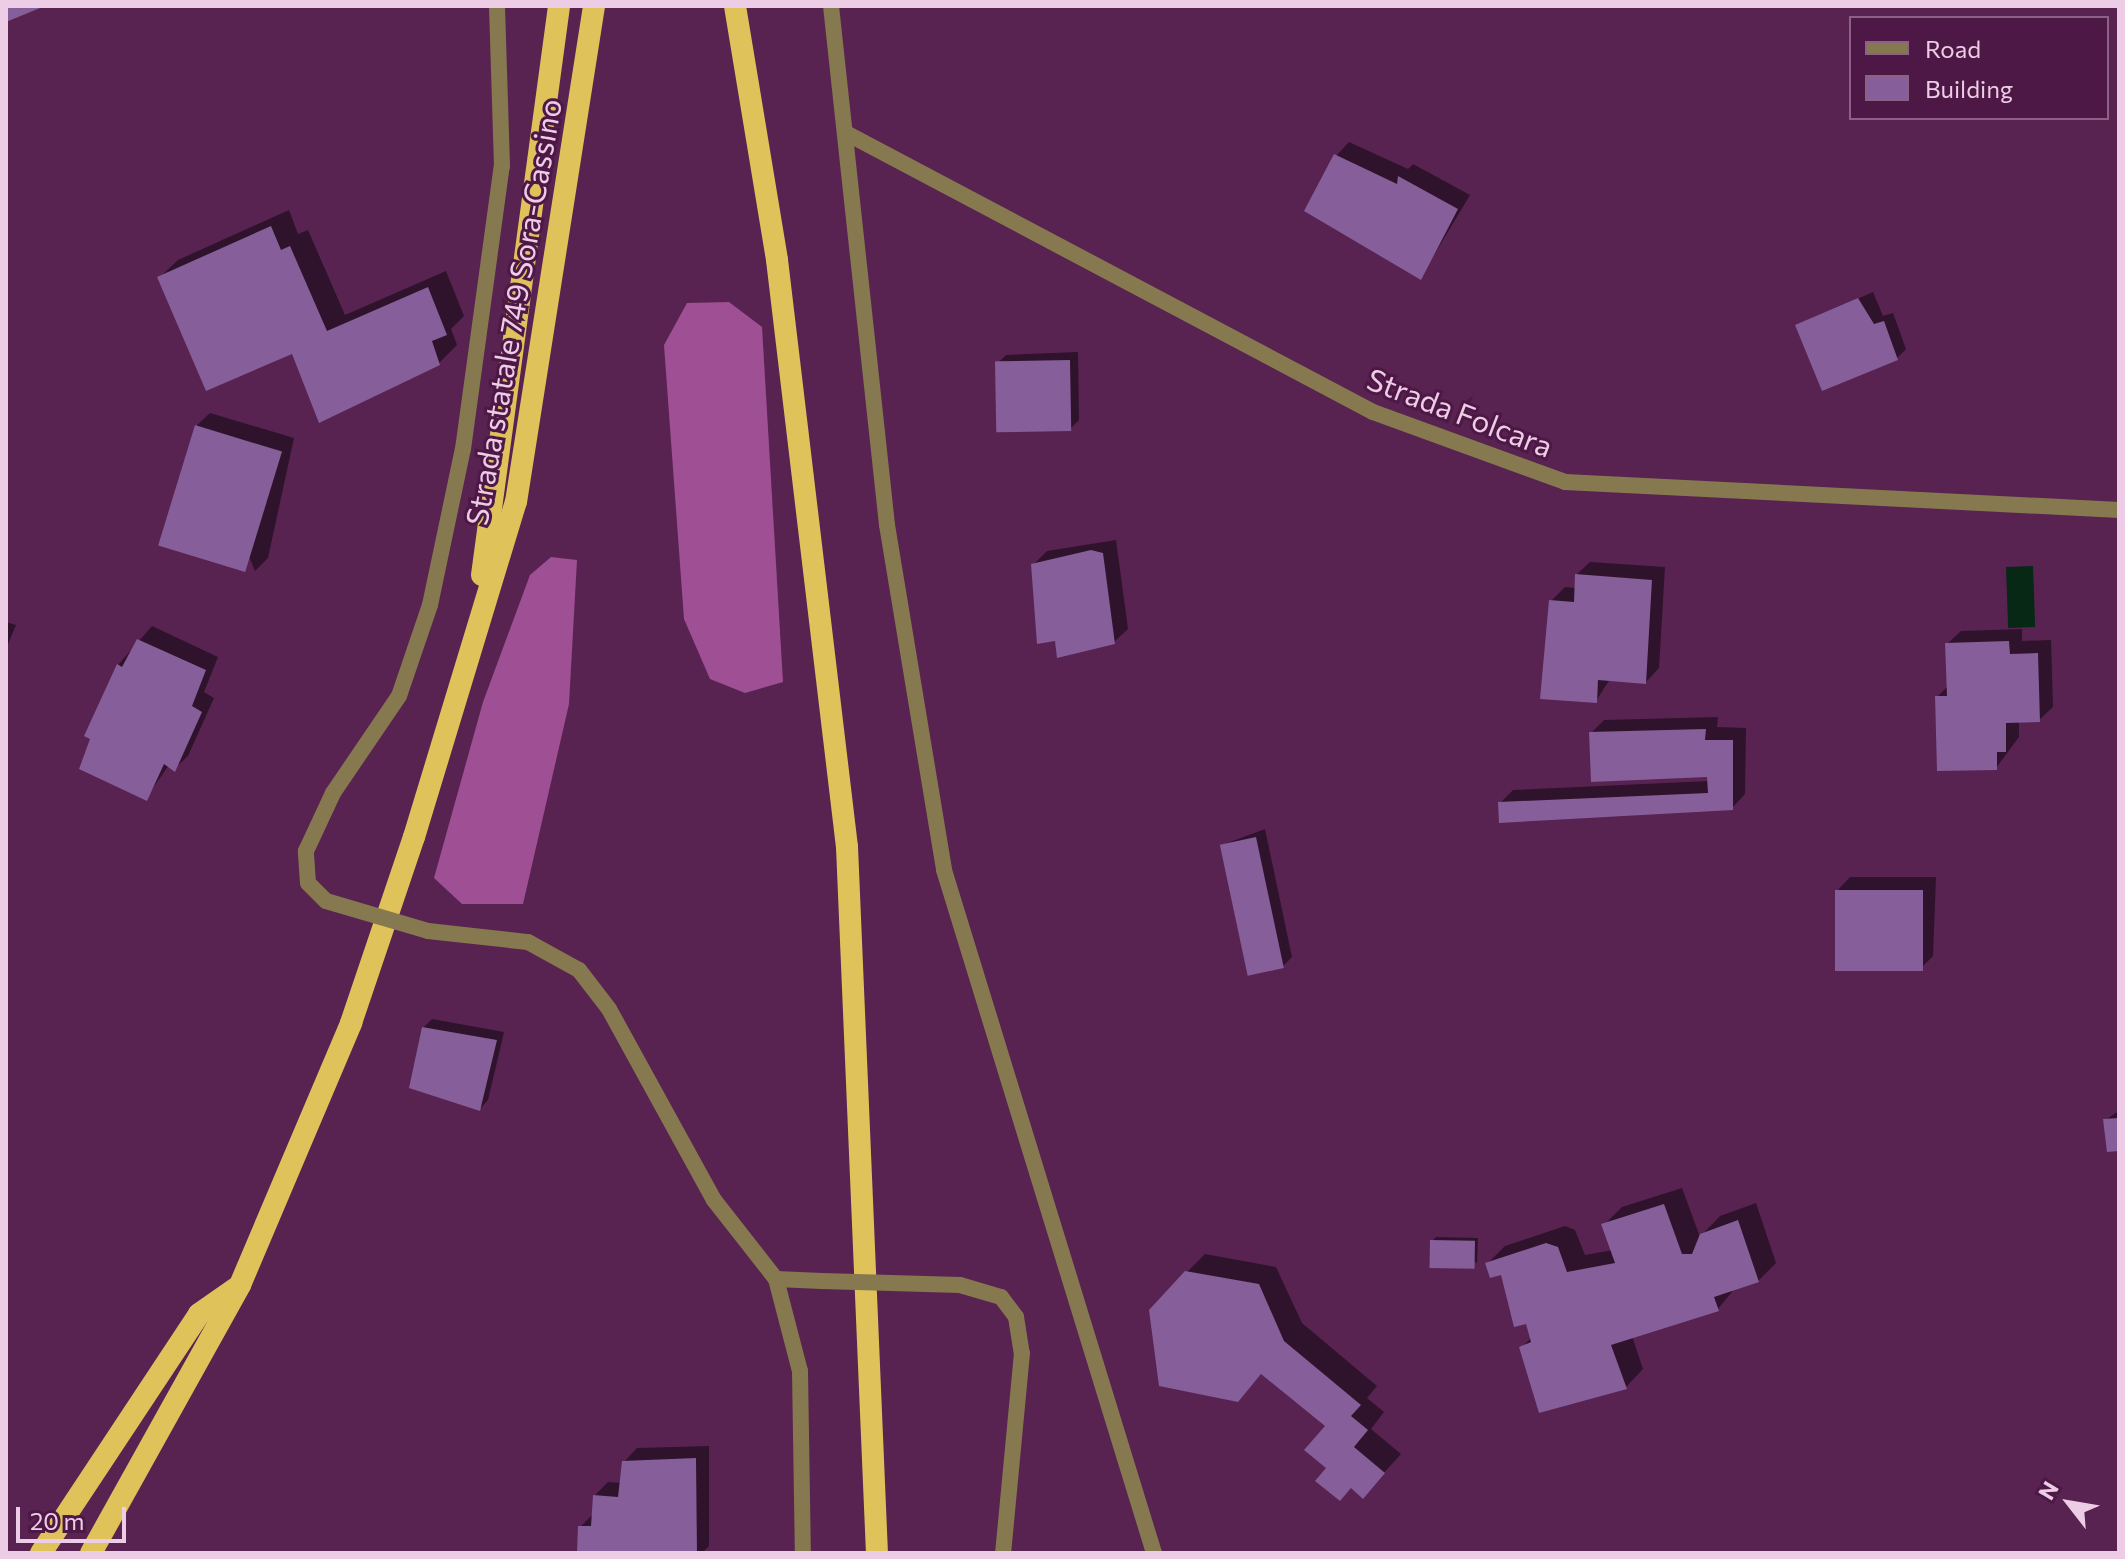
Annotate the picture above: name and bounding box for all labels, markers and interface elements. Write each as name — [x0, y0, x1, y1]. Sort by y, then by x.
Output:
legend — [1849, 16, 2109, 120]
text: Road — [1925, 34, 1981, 63]
text: Building — [1925, 74, 2013, 103]
street label: Strada statale 749 Sora-Cassino — [458, 96, 568, 528]
street label: Strada Folcara — [1362, 360, 1558, 464]
north arrow — [2029, 1463, 2109, 1543]
text: N — [2032, 1476, 2064, 1504]
scale bar — [20, 1491, 130, 1541]
text: 20 m — [30, 1506, 84, 1535]

